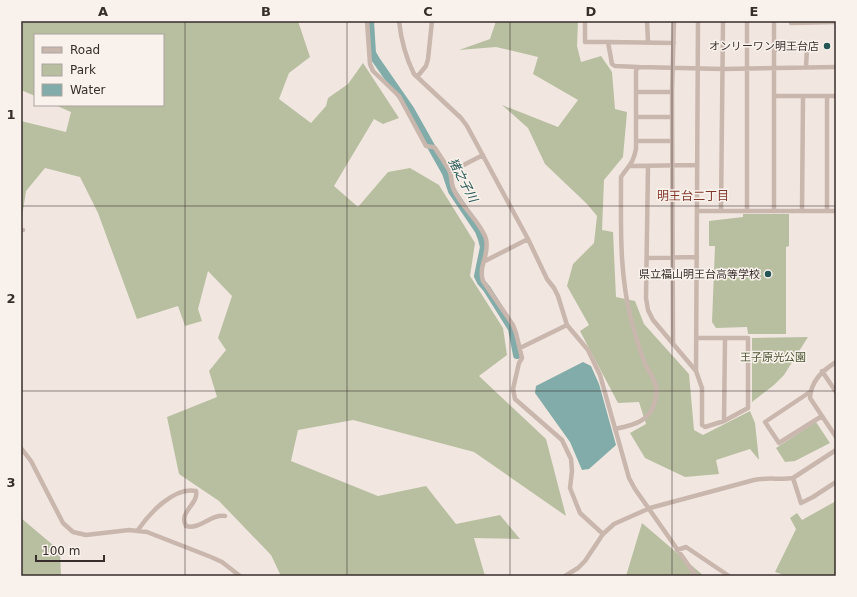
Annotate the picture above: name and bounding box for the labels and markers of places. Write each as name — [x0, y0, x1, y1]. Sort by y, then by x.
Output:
place label: オンリーワン明王台店 — [709, 40, 819, 53]
marker: オンリーワン明王台店 — [822, 41, 832, 51]
place label: 県立福山明王台高等学校 — [639, 268, 760, 281]
marker: 県立福山明王台高等学校 — [763, 269, 773, 279]

